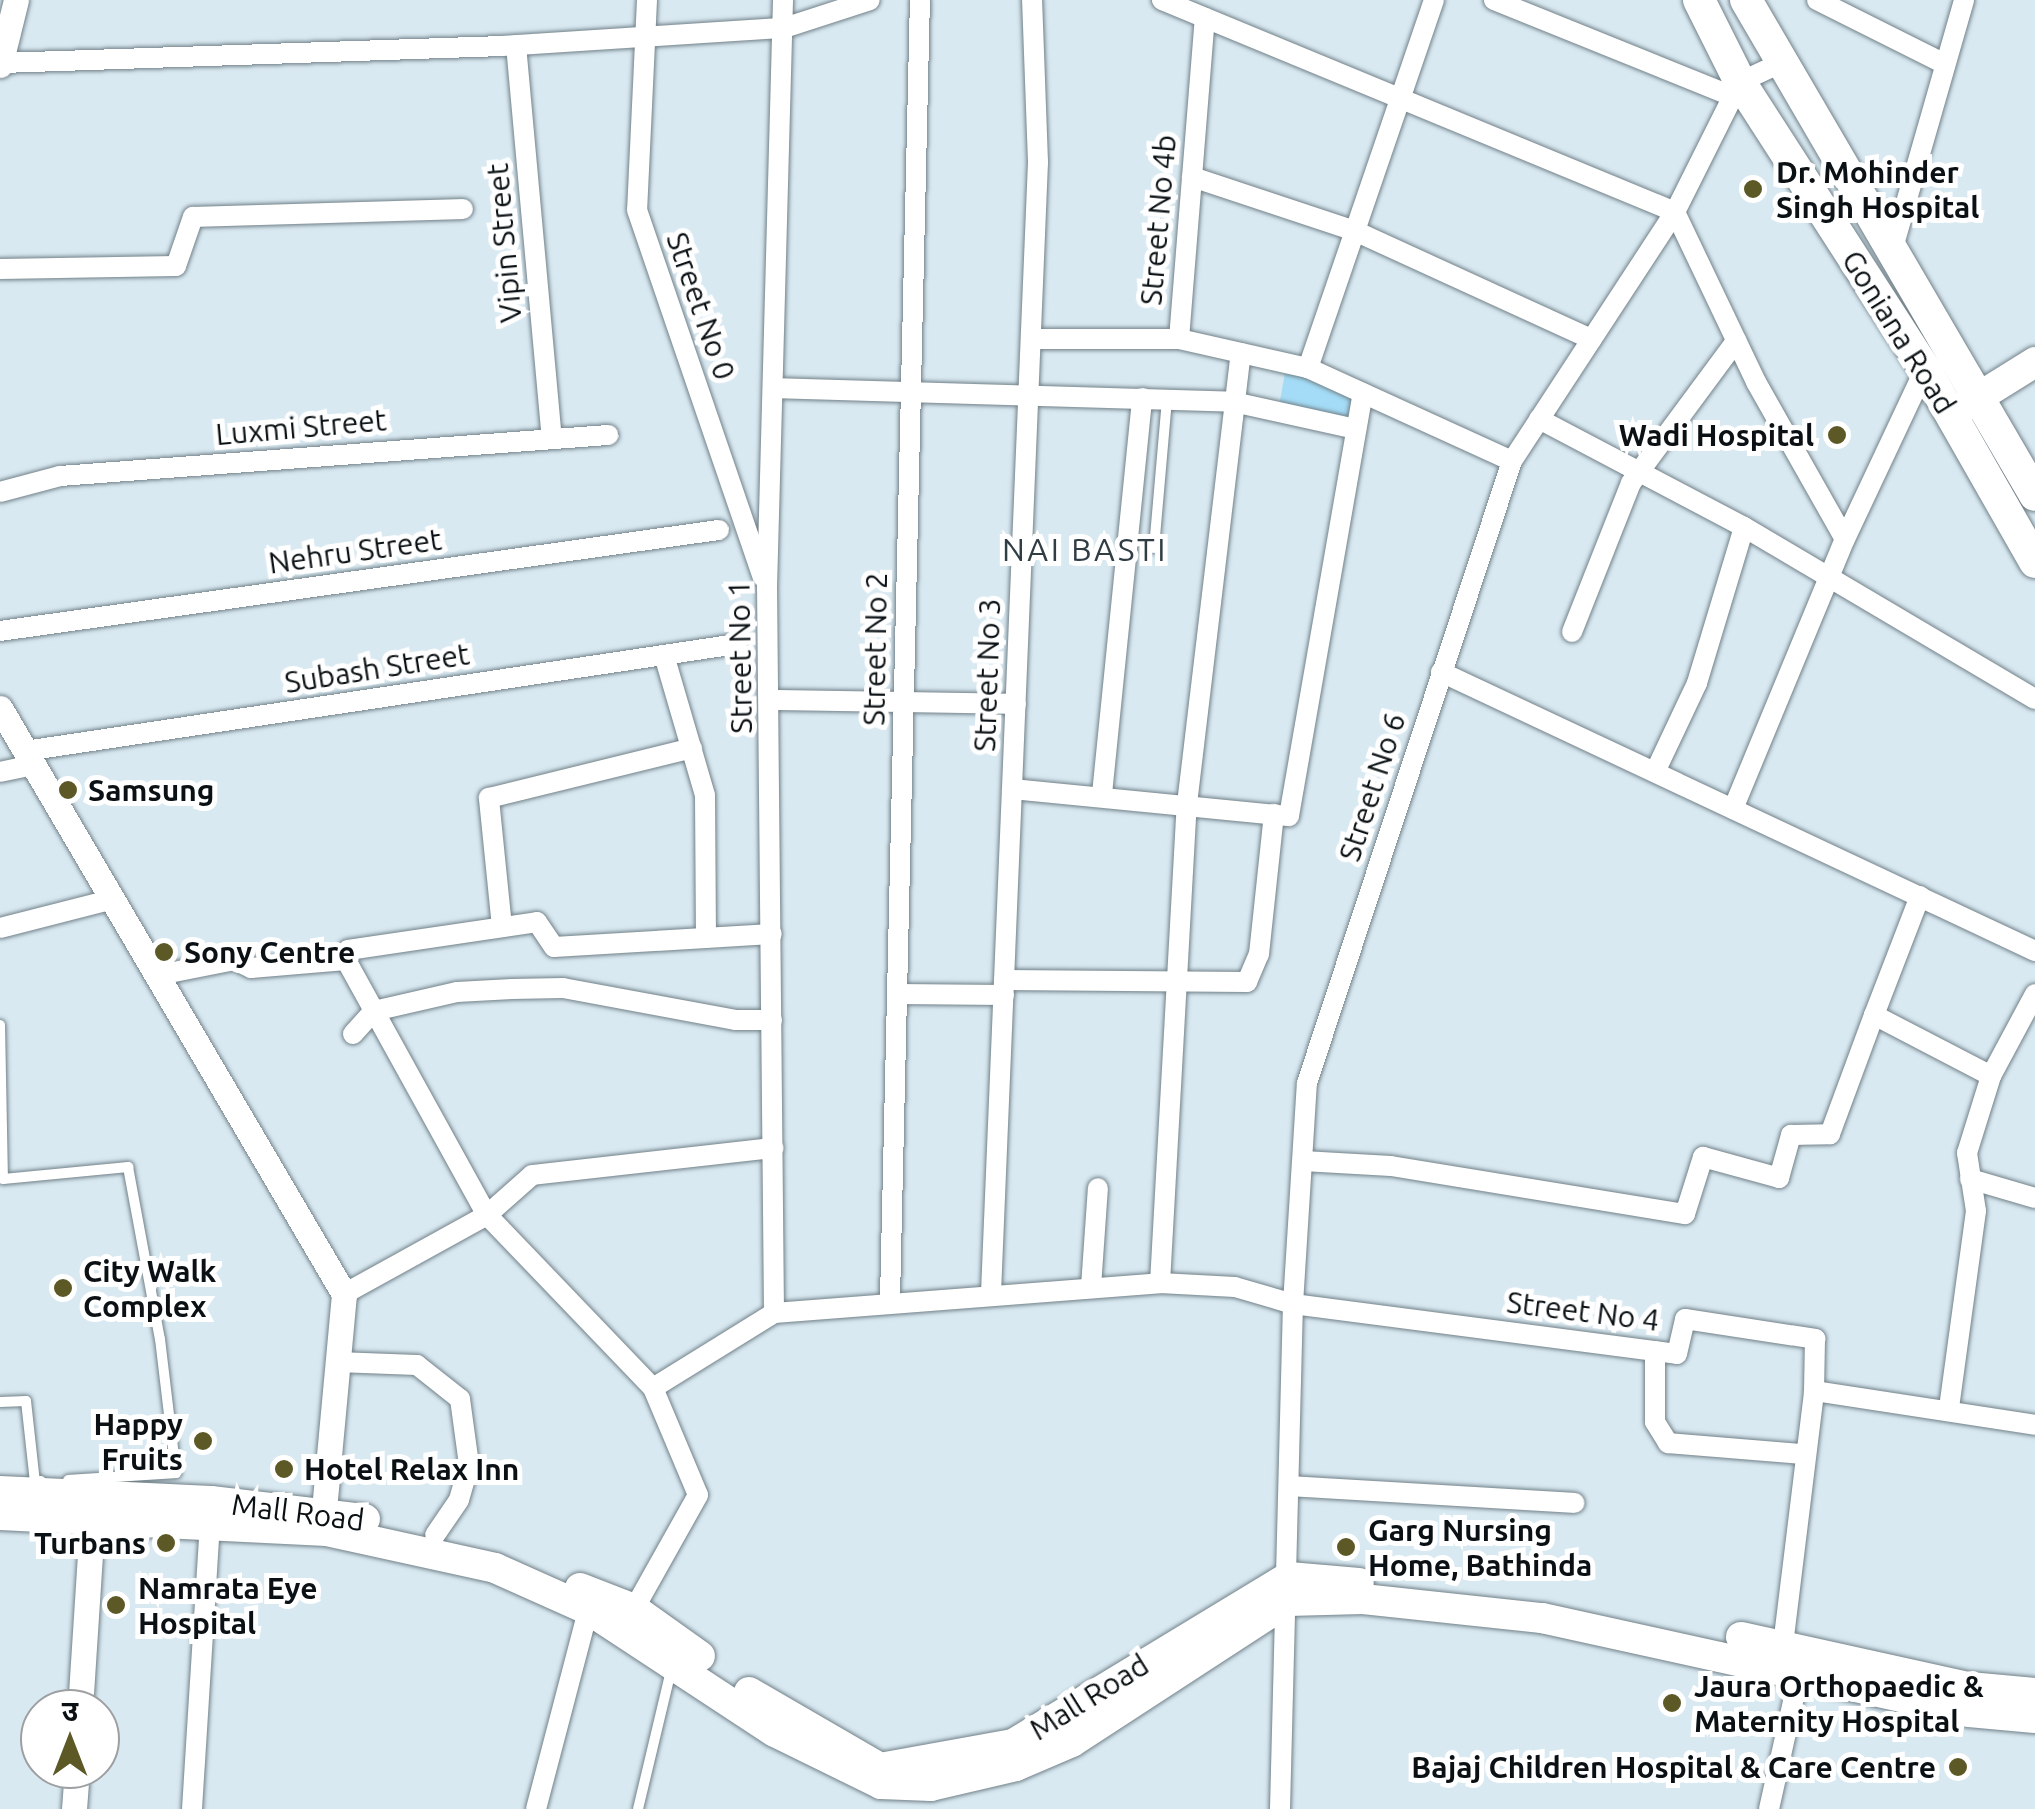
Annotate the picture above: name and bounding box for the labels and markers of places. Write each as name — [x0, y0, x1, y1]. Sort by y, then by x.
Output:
place label: Dr. Mohinder Singh Hospital — [1776, 154, 1979, 224]
marker: Dr. Mohinder Singh Hospital — [1740, 176, 1766, 202]
place label: Wadi Hospital — [1619, 417, 1814, 453]
marker: Wadi Hospital — [1824, 422, 1850, 448]
place label: Samsung — [88, 772, 214, 808]
marker: Samsung — [57, 779, 79, 801]
place label: Sony Centre — [184, 934, 355, 970]
marker: Sony Centre — [153, 941, 175, 963]
place label: City Walk Complex — [83, 1253, 216, 1324]
marker: City Walk Complex — [52, 1277, 74, 1299]
place label: Happy Fruits — [93, 1406, 183, 1476]
marker: Happy Fruits — [192, 1430, 214, 1452]
place label: Hotel Relax Inn — [304, 1451, 519, 1487]
marker: Hotel Relax Inn — [273, 1458, 295, 1480]
place label: Garg Nursing Home, Bathinda — [1368, 1512, 1592, 1582]
place label: Turbans — [34, 1525, 146, 1561]
marker: Turbans — [155, 1532, 177, 1554]
marker: Garg Nursing Home, Bathinda — [1333, 1534, 1359, 1560]
place label: Namrata Eye Hospital — [138, 1570, 317, 1640]
marker: Namrata Eye Hospital — [103, 1592, 129, 1618]
place label: Jaura Orthopaedic & Maternity Hospital — [1694, 1668, 1984, 1738]
marker: Jaura Orthopaedic & Maternity Hospital — [1659, 1690, 1685, 1716]
place label: Bajaj Children Hospital & Care Centre — [1411, 1749, 1936, 1785]
marker: Bajaj Children Hospital & Care Centre — [1945, 1754, 1971, 1780]

